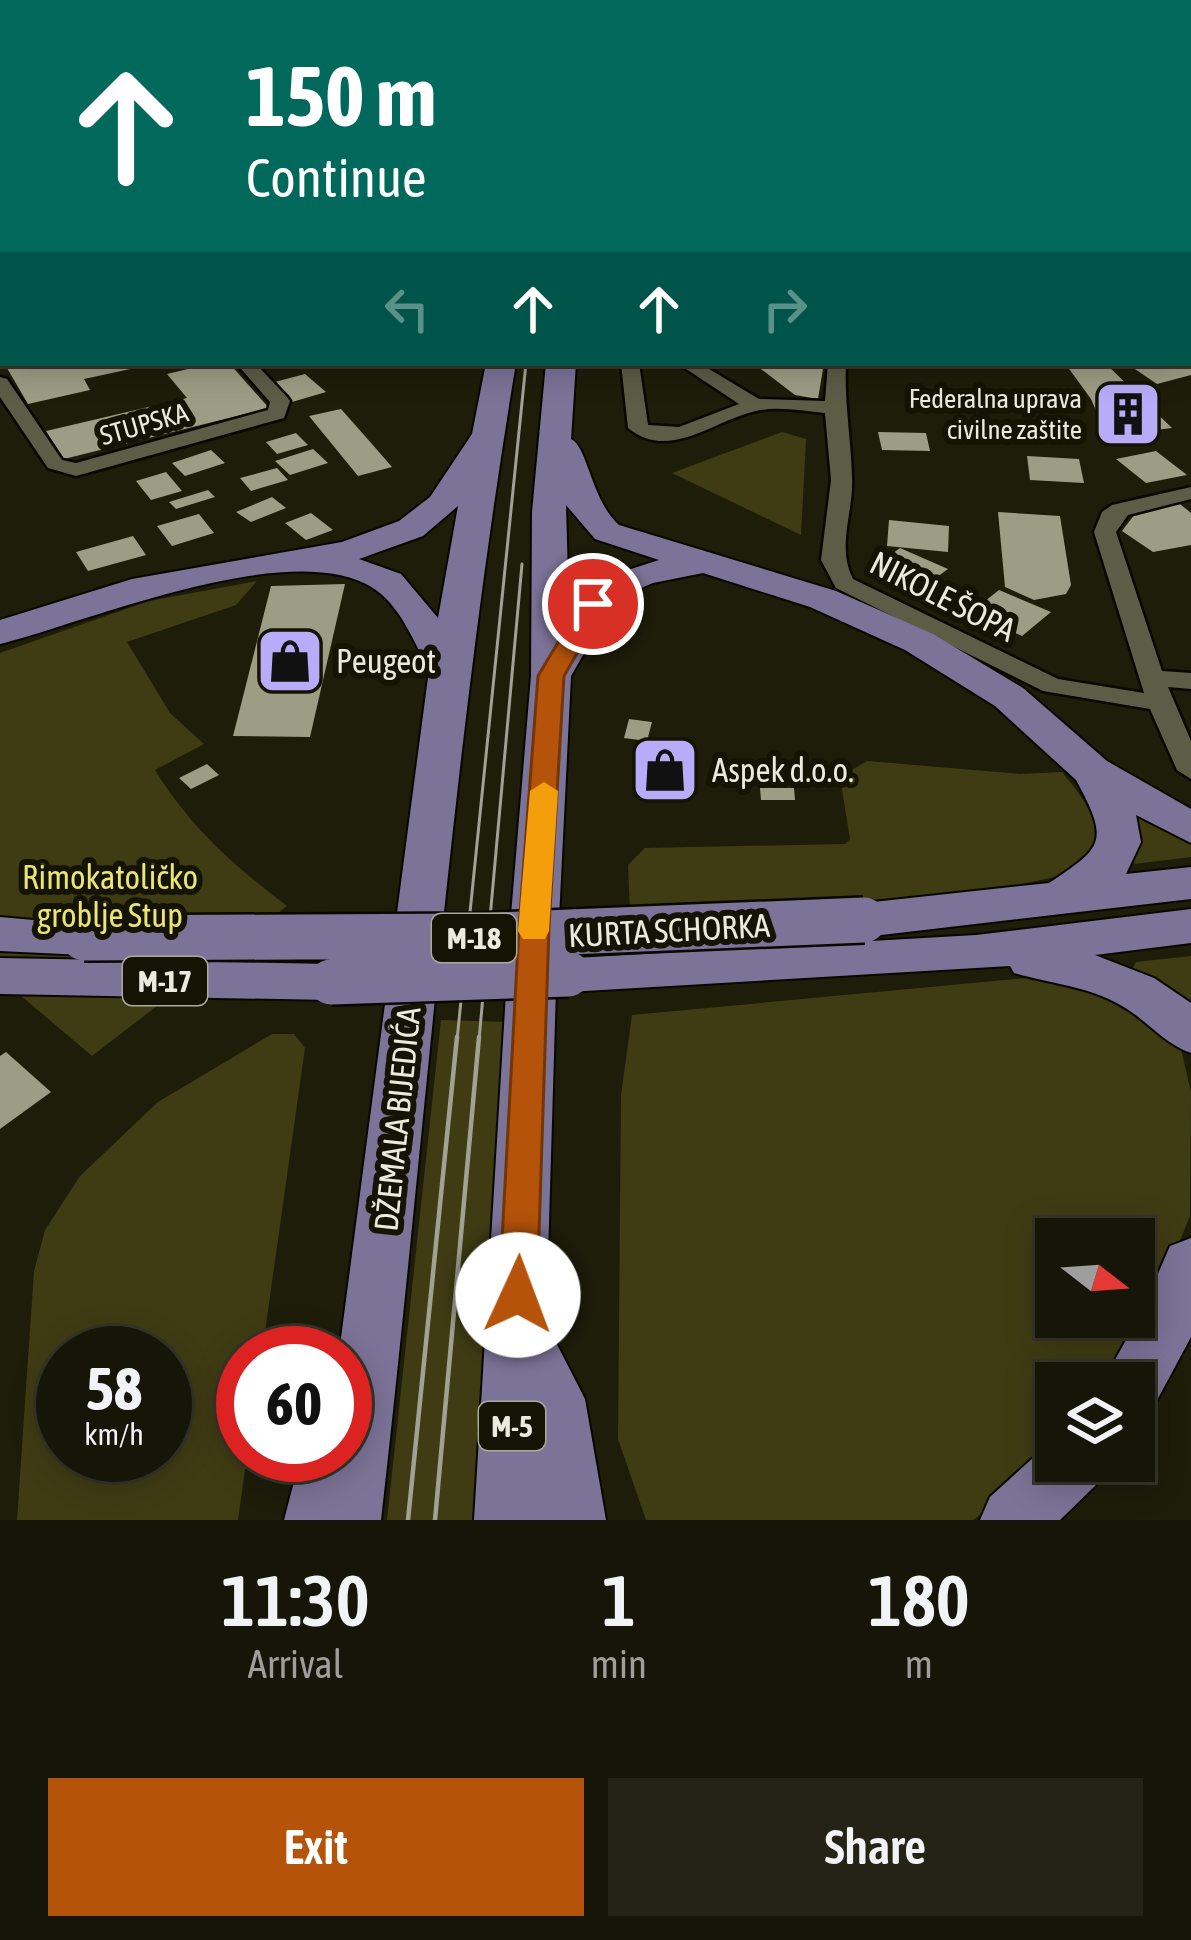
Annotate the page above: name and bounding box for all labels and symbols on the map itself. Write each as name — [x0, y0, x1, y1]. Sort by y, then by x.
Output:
building icon: Federalna uprava civilne zaštite — [1093, 379, 1163, 449]
place label: Federalna uprava civilne zaštite — [909, 383, 1082, 445]
street label: STUPSKA — [96, 396, 192, 451]
street label: NIKOLE ŠOPA — [864, 543, 1023, 649]
pin — [542, 553, 644, 655]
shop icon: Peugeot — [255, 626, 325, 696]
place label: Peugeot — [336, 642, 436, 680]
shop icon: Aspek d.o.o. — [630, 735, 700, 805]
place label: Aspek d.o.o. — [712, 751, 854, 789]
park label: Rimokatoličko groblje Stup — [22, 858, 198, 934]
street label: KURTA SCHORKA — [567, 906, 772, 954]
road number: M-18 — [432, 914, 516, 962]
road number: M-17 — [123, 957, 207, 1005]
street label: DŽEMALA BIJEDIĆA — [366, 1004, 428, 1233]
north arrow — [1035, 1218, 1155, 1338]
position arrow — [455, 1232, 581, 1358]
speed limit sign: 60 — [216, 1326, 372, 1482]
road number: M-5 — [479, 1402, 545, 1450]

